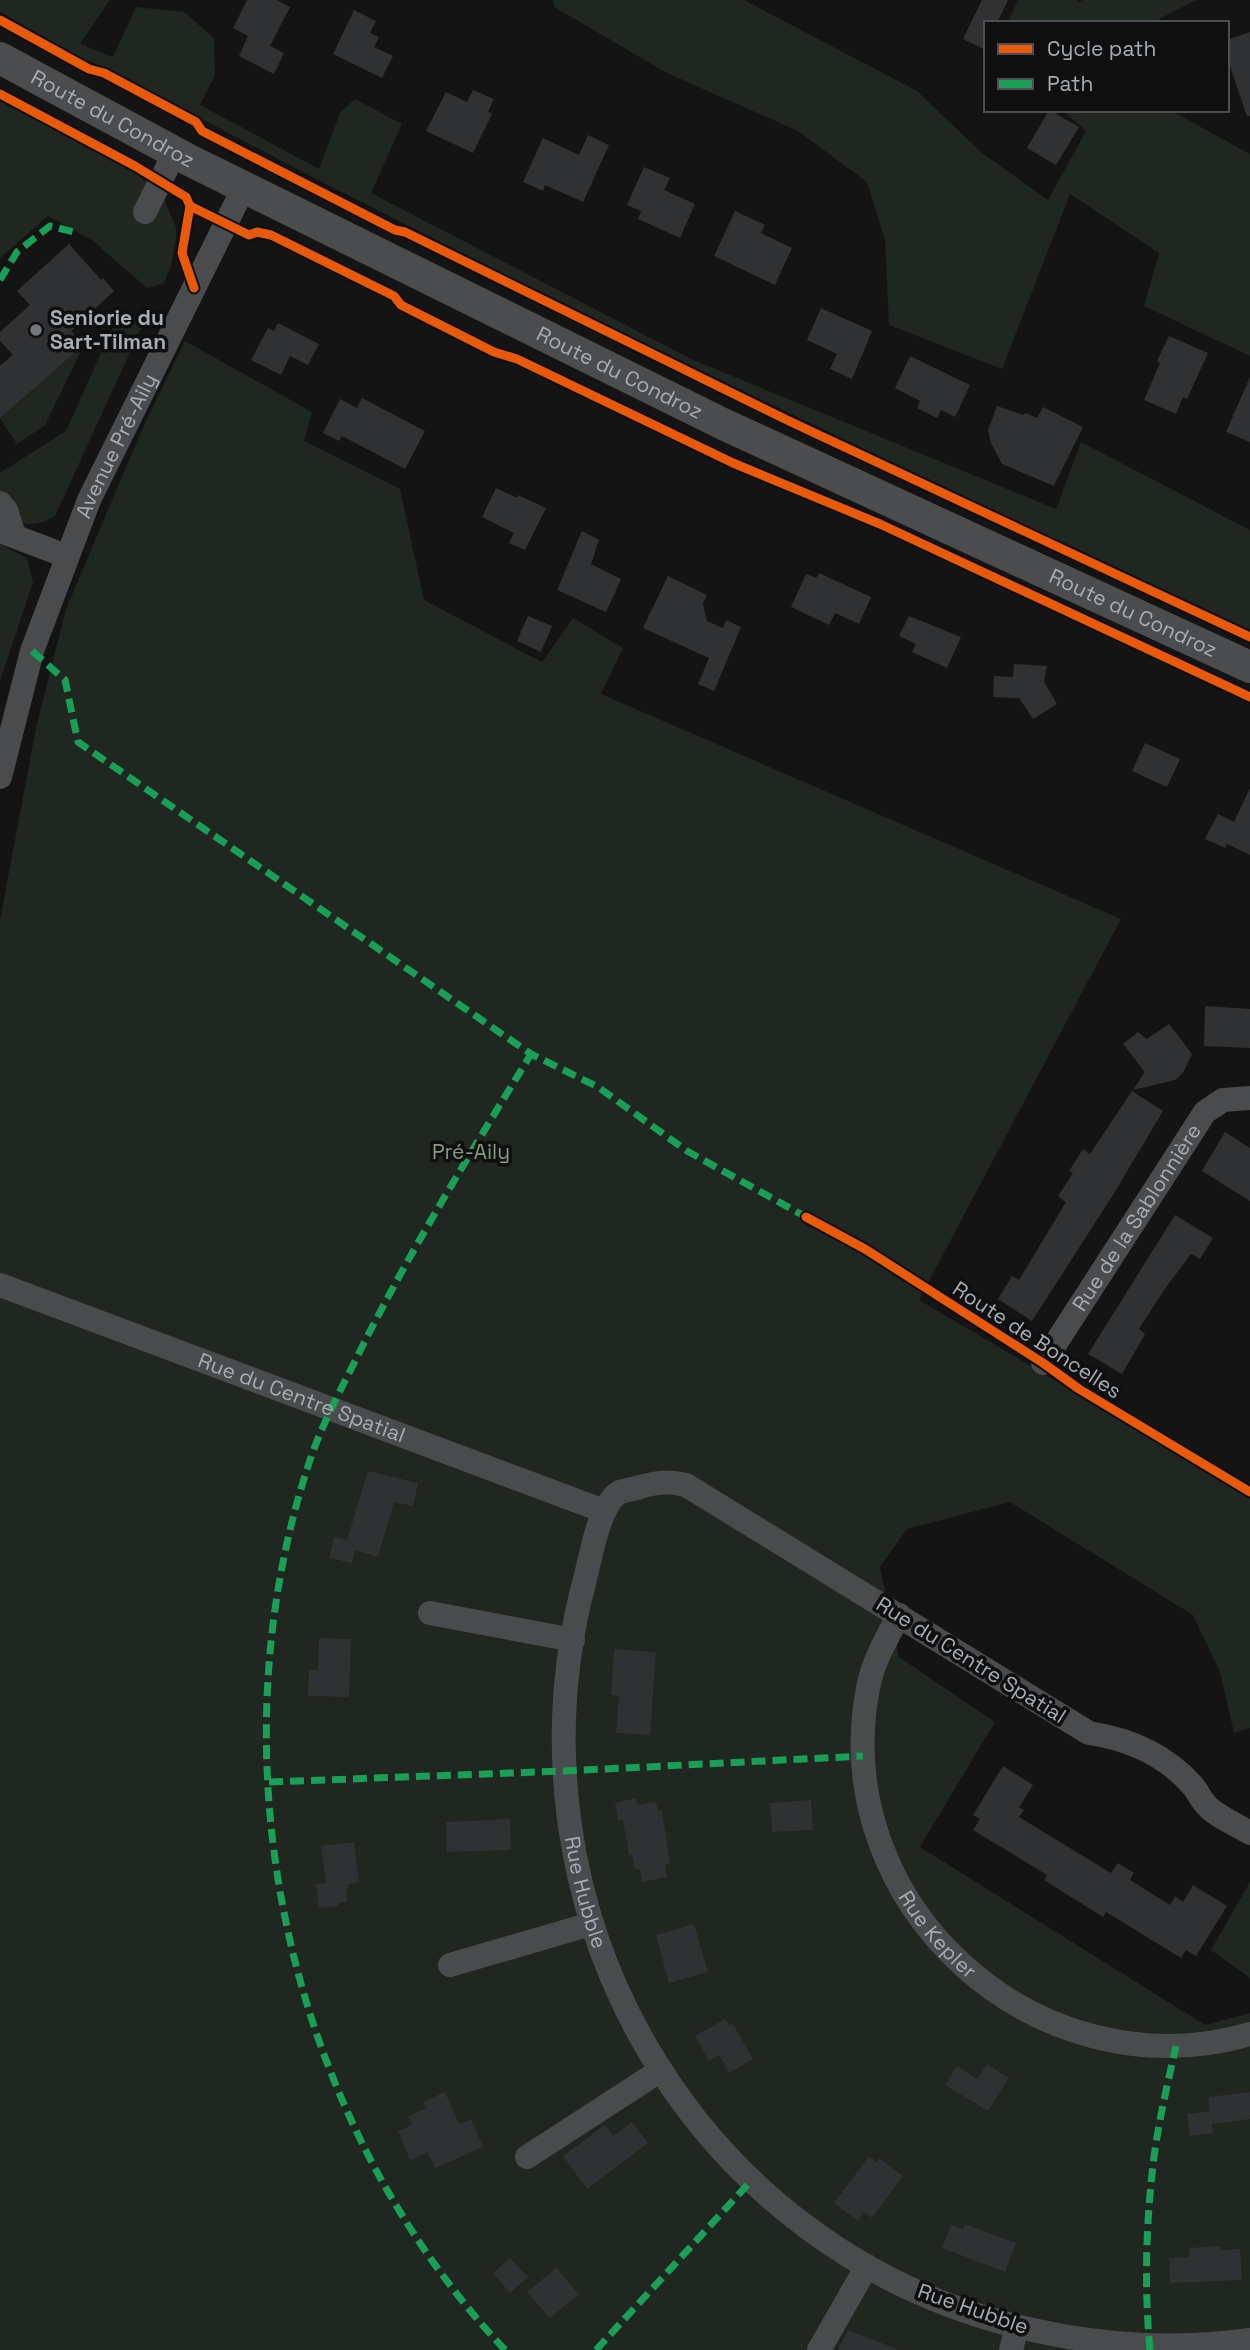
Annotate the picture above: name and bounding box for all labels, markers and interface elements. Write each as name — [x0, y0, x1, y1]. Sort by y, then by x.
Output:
legend — [984, 21, 1229, 112]
text: Cycle path — [1047, 35, 1156, 62]
street label: Route du Condroz — [26, 63, 199, 173]
text: Path — [1047, 70, 1093, 97]
place label: Seniorie du Sart-Tilman — [50, 304, 166, 355]
street label: Route du Condroz — [532, 320, 707, 425]
marker: Seniorie du Sart-Tilman — [28, 322, 44, 338]
street label: Avenue Pré-Aily — [69, 369, 163, 522]
street label: Route du Condroz — [1045, 562, 1222, 663]
street label: Rue de la Sablonnière — [1066, 1119, 1207, 1316]
park label: Pré-Aily — [432, 1138, 510, 1165]
street label: Route de Boncelles — [948, 1275, 1127, 1404]
street label: Rue du Centre Spatial — [194, 1346, 409, 1448]
street label: Rue du Centre Spatial — [871, 1590, 1071, 1729]
street label: Rue Hubble — [559, 1834, 614, 1952]
street label: Rue Kepler — [893, 1885, 983, 1984]
street label: Rue Hubble — [914, 2277, 1032, 2340]

